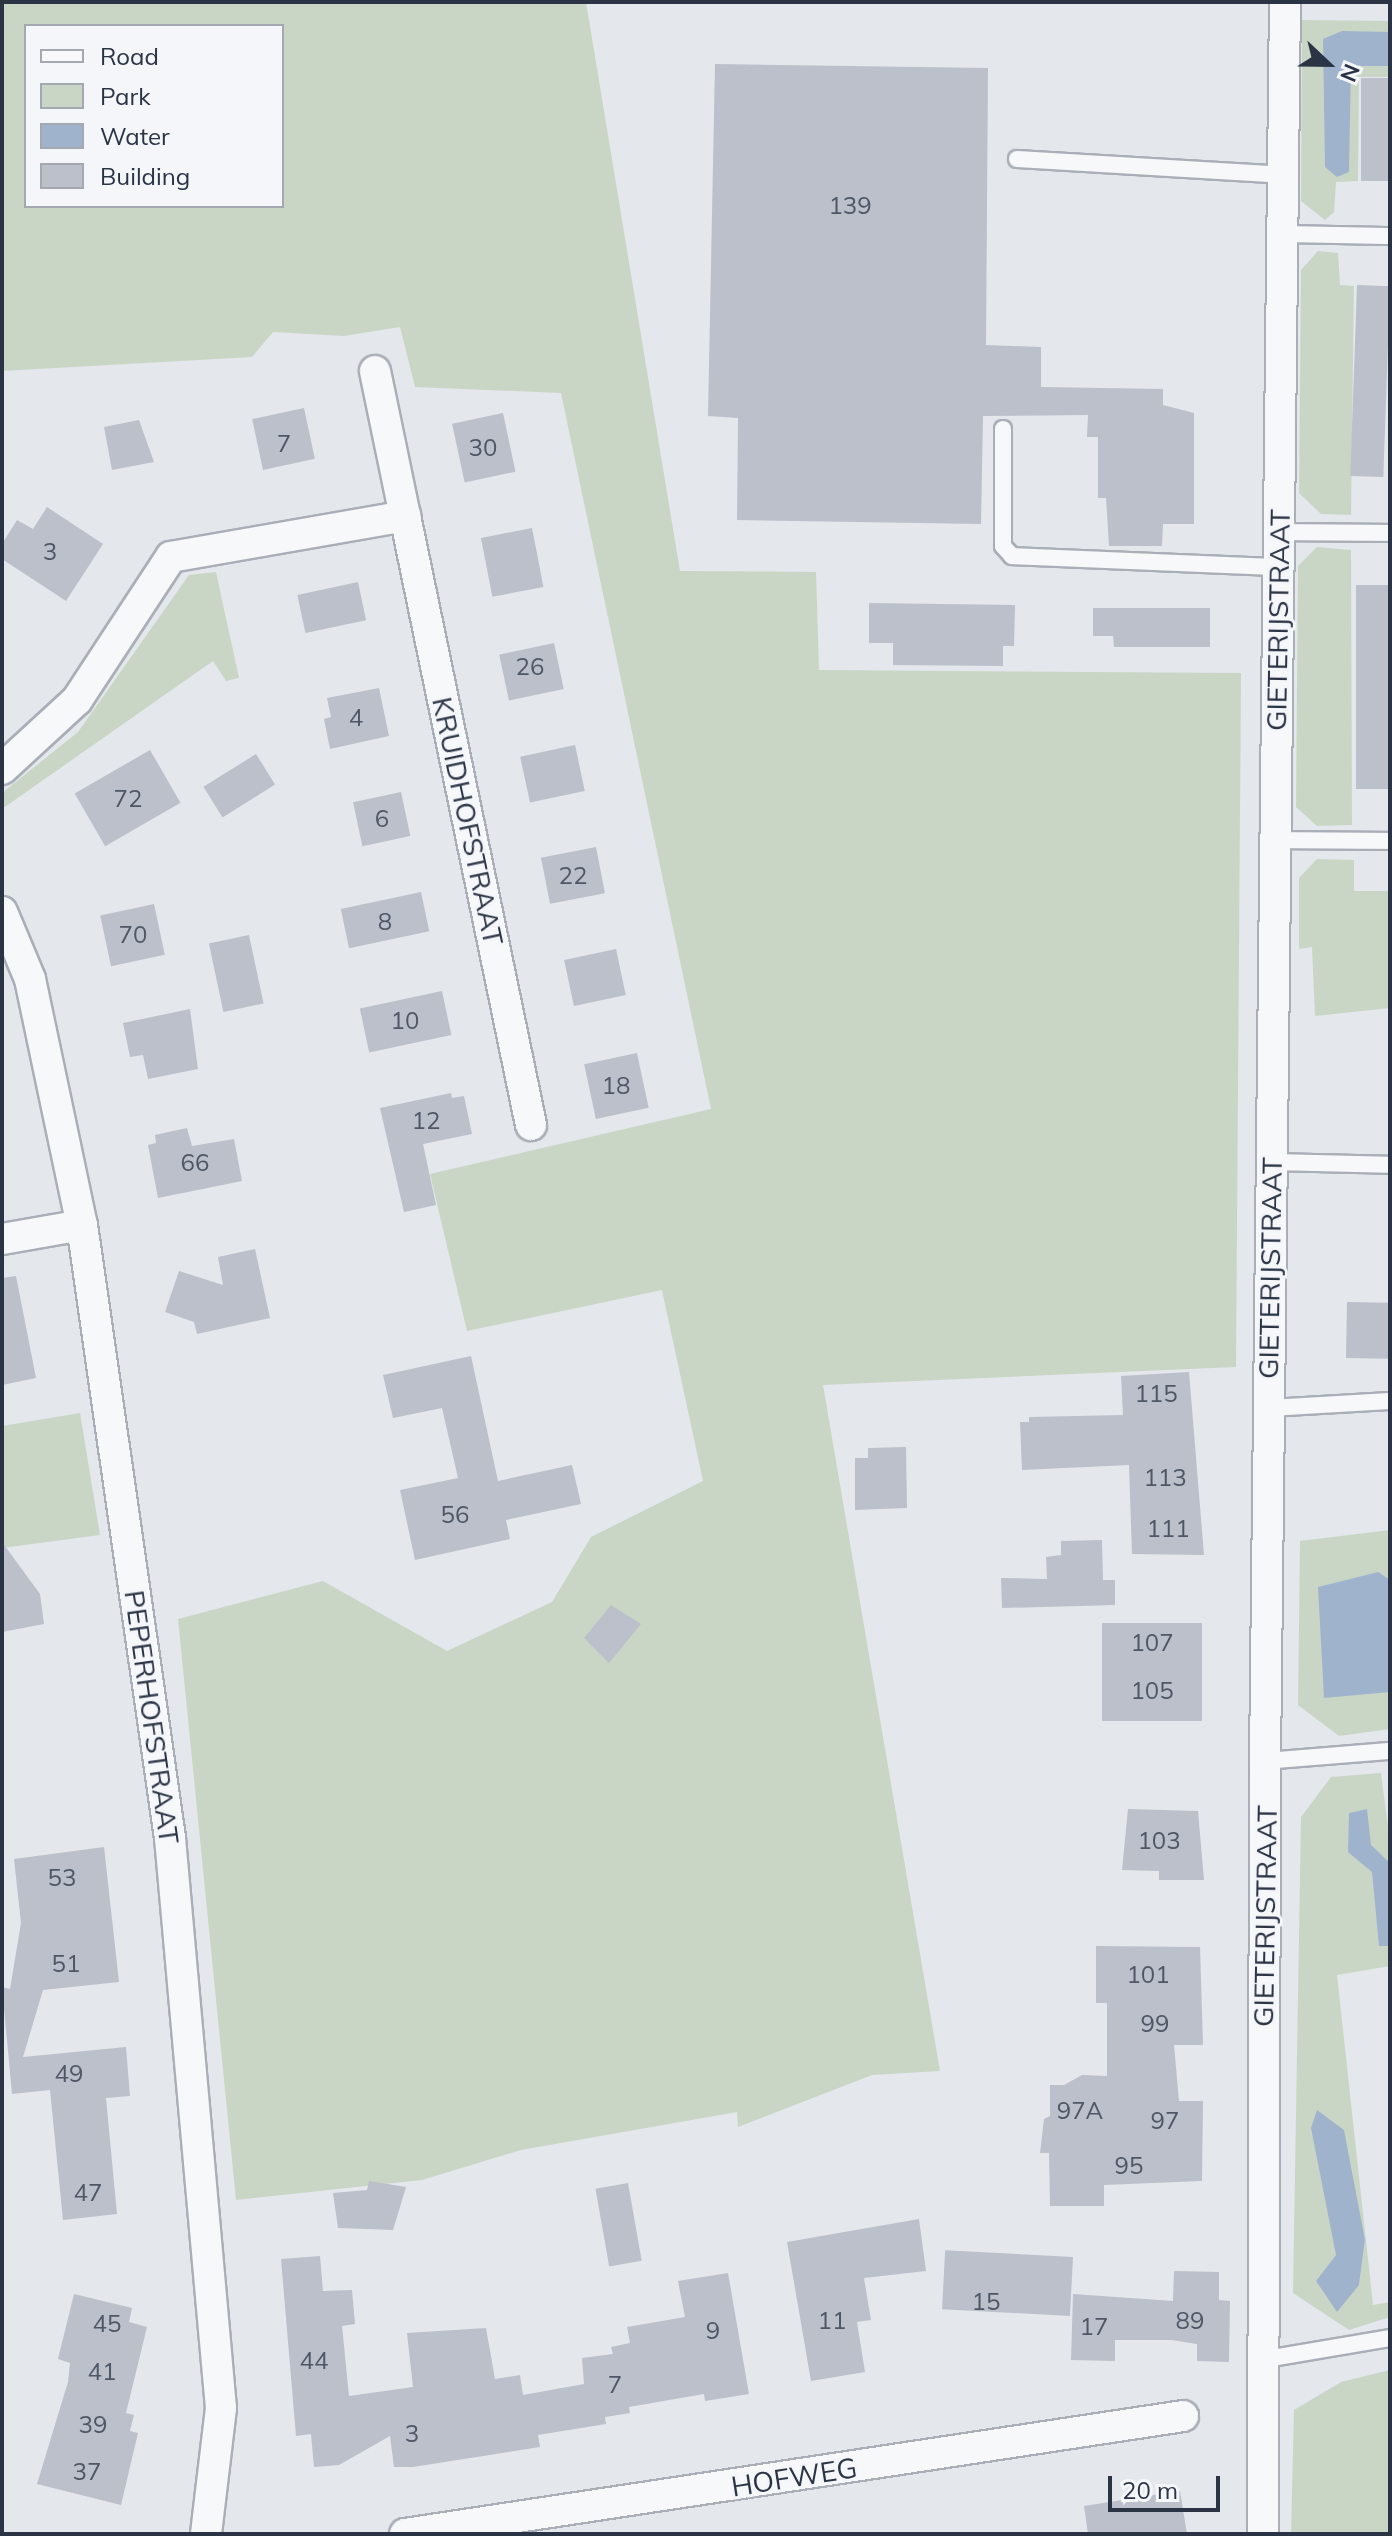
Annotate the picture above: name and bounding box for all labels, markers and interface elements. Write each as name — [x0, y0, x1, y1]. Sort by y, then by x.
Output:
legend — [24, 24, 284, 208]
north arrow — [1288, 24, 1368, 104]
text: Road — [100, 41, 159, 71]
text: N — [1334, 60, 1366, 86]
text: Park — [100, 81, 151, 111]
text: Water — [100, 121, 170, 151]
text: Building — [100, 161, 190, 191]
house number: 139 — [828, 192, 872, 220]
house number: 7 — [277, 430, 291, 458]
house number: 30 — [469, 434, 497, 462]
street label: GIETERIJSTRAAT — [1259, 509, 1297, 731]
house number: 3 — [43, 538, 57, 566]
house number: 26 — [516, 653, 544, 681]
street label: KRUIDHOFSTRAAT — [425, 694, 511, 948]
house number: 4 — [349, 704, 363, 732]
house number: 72 — [114, 785, 142, 813]
house number: 6 — [375, 805, 389, 833]
house number: 22 — [559, 862, 587, 890]
house number: 8 — [378, 908, 392, 936]
house number: 70 — [119, 921, 147, 949]
house number: 10 — [391, 1007, 419, 1035]
house number: 18 — [602, 1072, 630, 1100]
house number: 12 — [412, 1107, 440, 1135]
house number: 66 — [181, 1149, 209, 1177]
street label: GIETERIJSTRAAT — [1251, 1157, 1289, 1379]
house number: 115 — [1134, 1380, 1178, 1408]
house number: 113 — [1143, 1464, 1187, 1492]
house number: 56 — [441, 1501, 469, 1529]
house number: 111 — [1146, 1515, 1190, 1543]
street label: PEPERHOFSTRAAT — [118, 1588, 186, 1846]
house number: 107 — [1130, 1629, 1174, 1657]
house number: 105 — [1130, 1677, 1174, 1705]
street label: GIETERIJSTRAAT — [1246, 1805, 1284, 2027]
house number: 103 — [1137, 1827, 1181, 1855]
house number: 53 — [48, 1864, 76, 1892]
house number: 51 — [52, 1950, 80, 1978]
house number: 101 — [1126, 1961, 1170, 1989]
house number: 99 — [1141, 2010, 1169, 2038]
house number: 49 — [55, 2060, 83, 2088]
house number: 97A — [1057, 2097, 1103, 2125]
house number: 97 — [1151, 2107, 1179, 2135]
house number: 95 — [1115, 2152, 1143, 2180]
house number: 47 — [74, 2179, 102, 2207]
house number: 15 — [972, 2288, 1000, 2316]
house number: 11 — [818, 2307, 846, 2335]
house number: 89 — [1176, 2307, 1204, 2335]
house number: 45 — [93, 2310, 121, 2338]
house number: 17 — [1080, 2313, 1108, 2341]
house number: 9 — [706, 2317, 720, 2345]
house number: 44 — [300, 2347, 328, 2375]
house number: 41 — [88, 2358, 116, 2386]
house number: 7 — [608, 2371, 622, 2399]
house number: 39 — [79, 2411, 107, 2439]
house number: 3 — [405, 2420, 419, 2448]
street label: HOFWEG — [729, 2450, 859, 2504]
house number: 37 — [73, 2458, 101, 2486]
scale bar — [1112, 2460, 1224, 2510]
text: 20 m — [1122, 2475, 1178, 2505]

